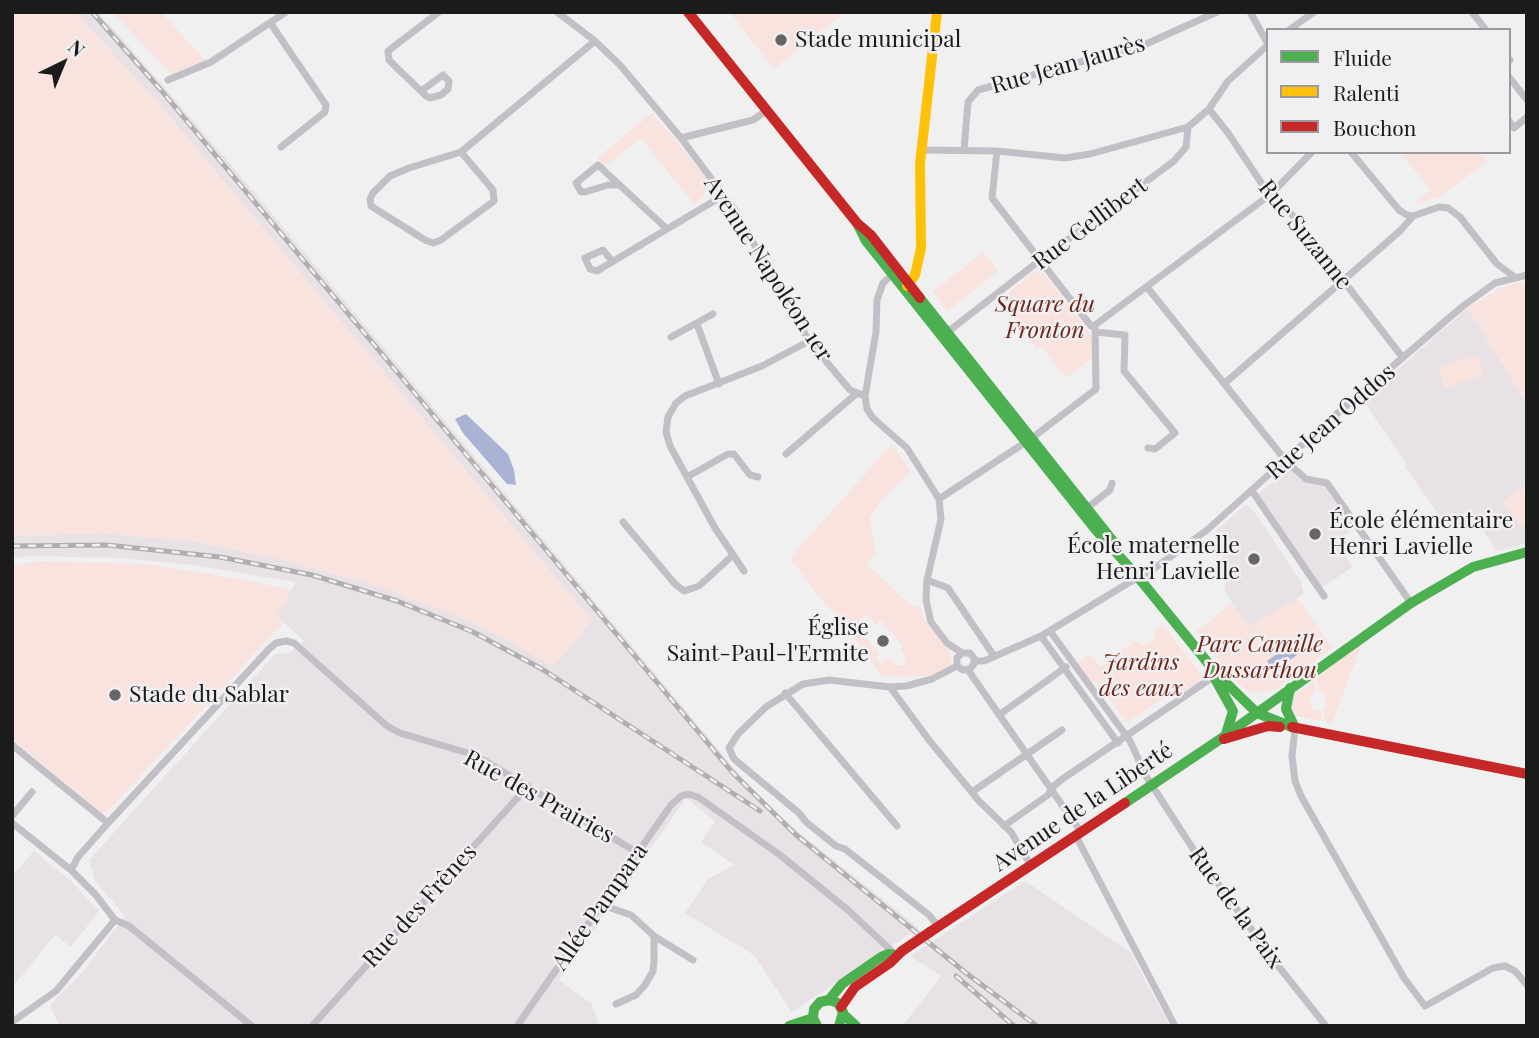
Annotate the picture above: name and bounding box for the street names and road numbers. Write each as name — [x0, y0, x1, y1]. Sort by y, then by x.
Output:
street label: Rue Jean Jaurès — [988, 30, 1148, 100]
street label: Avenue Napoléon 1er — [698, 171, 838, 367]
street label: Rue Gellibert — [1027, 172, 1153, 276]
street label: Rue Suzanne — [1252, 175, 1358, 295]
street label: Rue Jean Oddos — [1261, 358, 1401, 486]
street label: Avenue de la Liberté — [988, 737, 1178, 877]
street label: Rue des Prairies — [459, 744, 619, 850]
street label: Allée Pampara — [546, 838, 654, 976]
street label: Rue des Frênes — [357, 839, 483, 973]
street label: Rue de la Paix — [1183, 842, 1289, 974]

